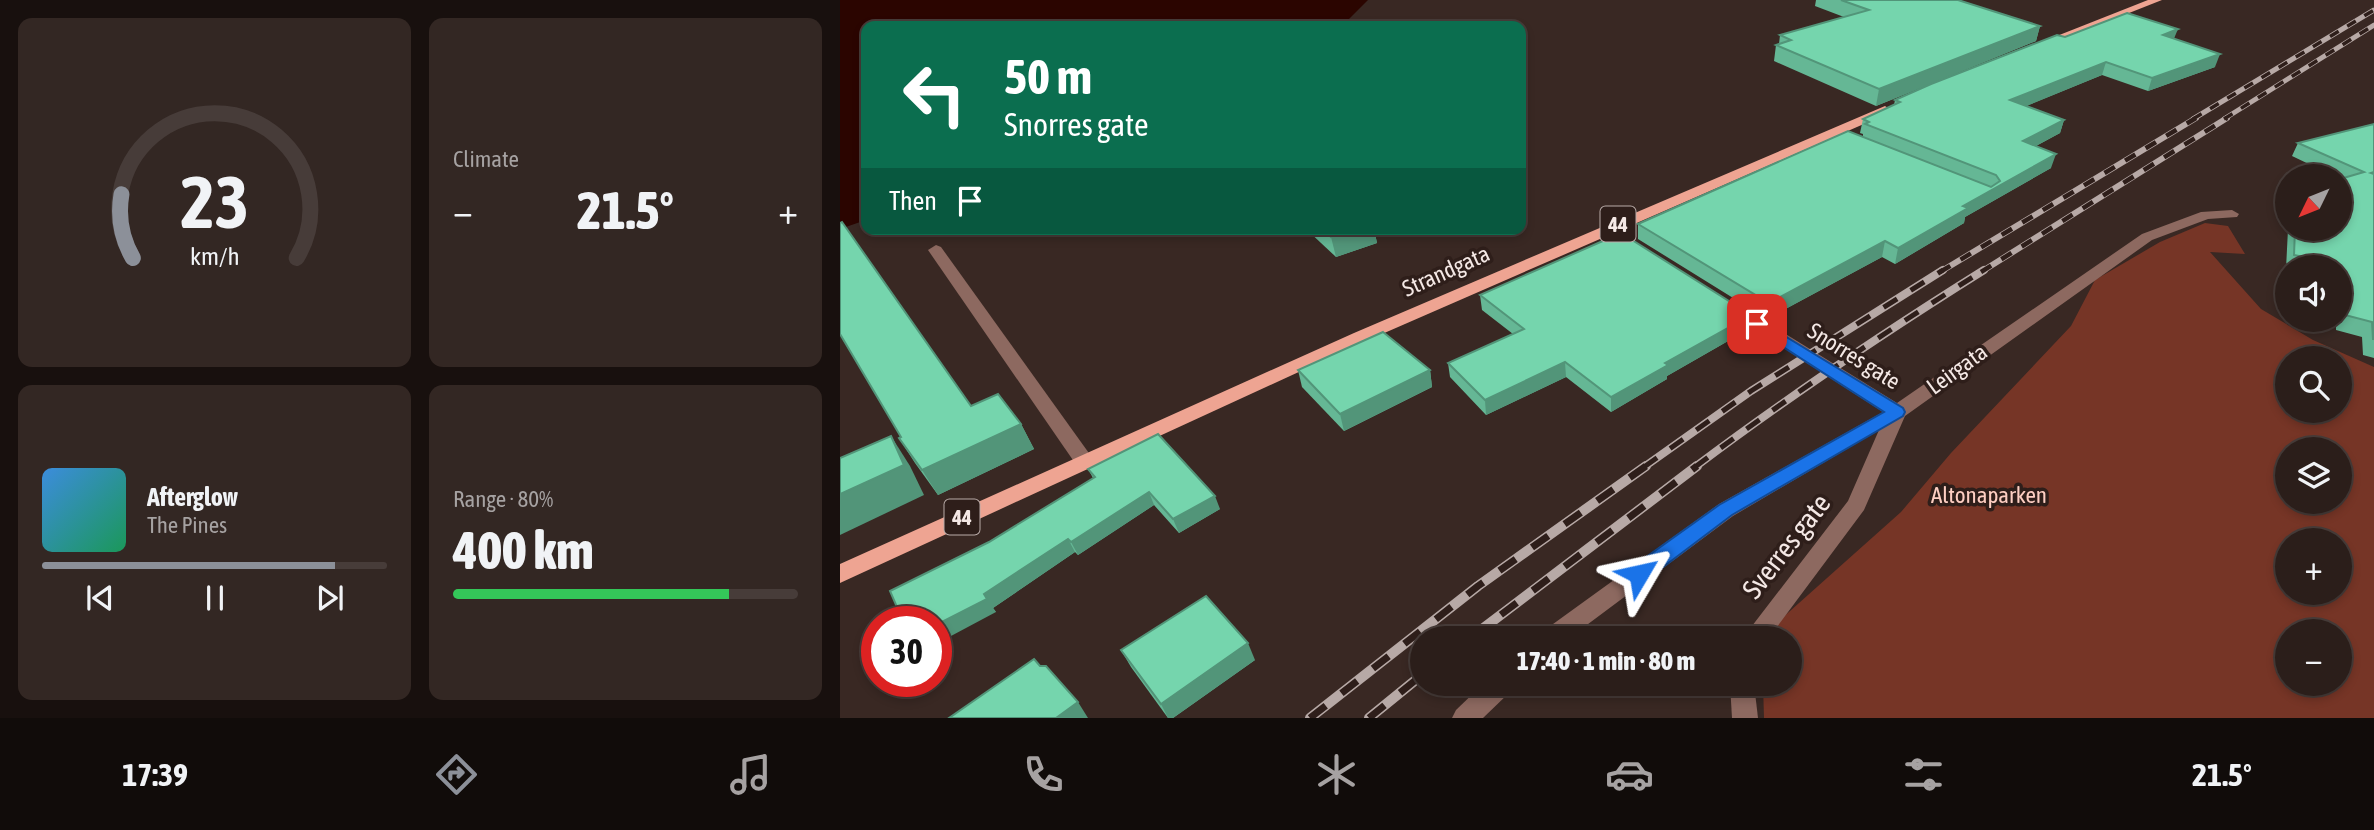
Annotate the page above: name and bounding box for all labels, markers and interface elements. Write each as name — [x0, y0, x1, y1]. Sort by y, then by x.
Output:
text: 50 m — [1004, 48, 1092, 104]
icon: left — [889, 49, 980, 140]
text: Snorres gate — [1004, 106, 1149, 143]
text: Climate — [453, 146, 519, 172]
text: 23 — [180, 161, 249, 244]
north arrow — [2275, 164, 2352, 242]
map controls — [2275, 164, 2352, 696]
text: 21.5° — [577, 180, 674, 240]
icon: arrive — [951, 182, 989, 220]
text: Then — [889, 186, 937, 216]
text: − — [453, 189, 473, 232]
text: + — [778, 189, 798, 232]
road number: 44 — [1600, 206, 1636, 242]
street label: Strandgata — [1398, 240, 1494, 302]
text: km/h — [190, 242, 239, 270]
button: sound — [2275, 255, 2352, 332]
pin — [1727, 294, 1787, 354]
icon: arrive — [1738, 305, 1776, 343]
street label: Snorres gate — [1803, 317, 1905, 395]
street label: Leirgata — [1922, 338, 1992, 400]
button: search — [2275, 346, 2352, 423]
button: layers — [2275, 437, 2352, 514]
text: Afterglow — [147, 482, 238, 512]
park label: Altonaparken — [1931, 482, 2047, 508]
text: Range · 80% — [453, 486, 553, 512]
street label: Sverres gate — [1735, 488, 1837, 604]
road number: 44 — [944, 500, 980, 534]
text: The Pines — [147, 512, 227, 538]
text: 400 km — [453, 520, 594, 580]
button: + — [2275, 528, 2352, 605]
position arrow — [1602, 537, 1676, 611]
icon: previous — [81, 579, 119, 617]
icon: pause — [196, 579, 234, 617]
icon: next — [311, 579, 349, 617]
speed limit sign: 30 — [861, 606, 952, 697]
button: − — [2275, 619, 2352, 696]
text: 17:40 · 1 min · 80 m — [1517, 646, 1695, 676]
icon: directions — [432, 750, 481, 799]
icon: music — [726, 750, 775, 799]
icon: phone — [1019, 750, 1068, 799]
icon: climate — [1312, 750, 1361, 799]
icon: car — [1605, 750, 1654, 799]
icon: filters — [1899, 750, 1948, 799]
text: 17:39 — [122, 756, 188, 793]
text: 21.5° — [2192, 756, 2252, 793]

